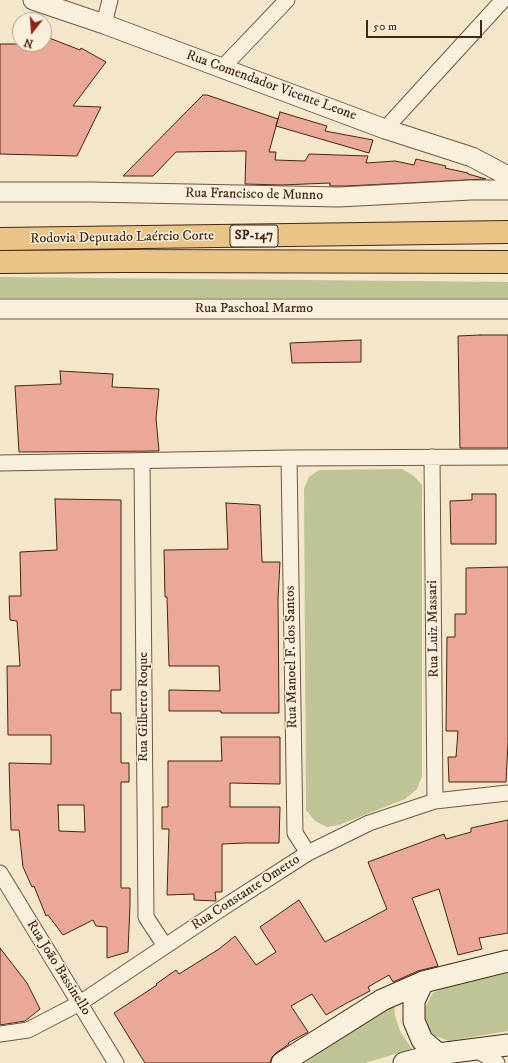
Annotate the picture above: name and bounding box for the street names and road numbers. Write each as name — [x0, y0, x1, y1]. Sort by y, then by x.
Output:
street label: Rua Comendador Vicente Leone — [184, 47, 358, 125]
street label: Rua Francisco de Munno — [185, 185, 323, 205]
road number: SP-147 — [230, 225, 278, 247]
street label: Rodovia Deputado Laércio Corte — [30, 228, 214, 248]
street label: Rua Paschoal Marmo — [195, 301, 313, 317]
street label: Rua Luiz Massari — [425, 580, 443, 678]
street label: Rua Manoel F. dos Santos — [282, 585, 302, 729]
street label: Rua Gilberto Roque — [136, 652, 152, 762]
street label: Rua Constante Ometto — [189, 852, 303, 934]
street label: Rua João Bassinello — [22, 917, 94, 1019]

